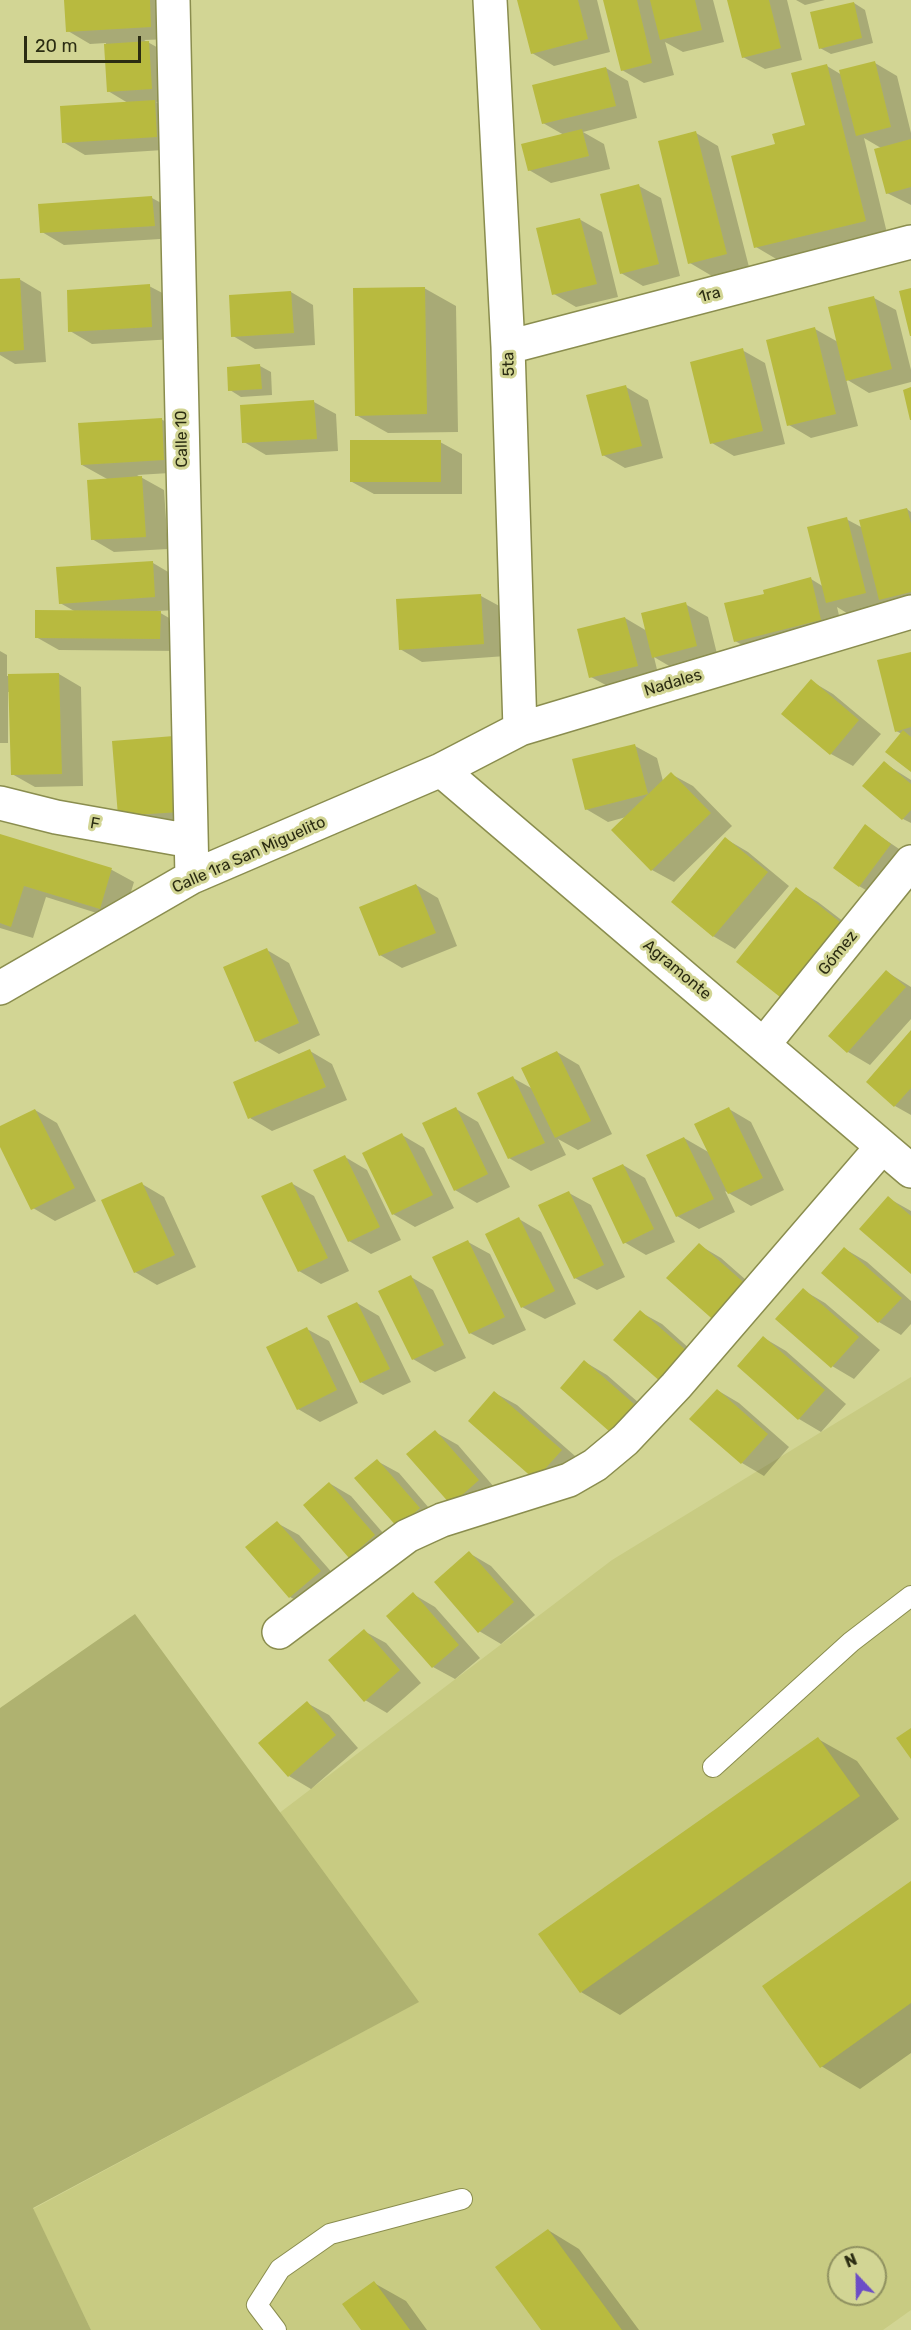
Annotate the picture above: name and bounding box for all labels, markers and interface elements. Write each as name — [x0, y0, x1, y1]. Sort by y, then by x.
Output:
scale bar — [27, 24, 144, 62]
text: 20 m — [35, 35, 77, 57]
street label: 1ra — [697, 283, 723, 307]
street label: 5ta — [499, 351, 519, 377]
street label: Calle 10 — [172, 410, 192, 468]
street label: Nadales — [642, 665, 704, 701]
street label: Calle 1ra San Miguelito — [169, 812, 329, 898]
street label: F — [89, 814, 101, 834]
street label: Gómez — [814, 927, 862, 979]
street label: Agramonte — [639, 936, 715, 1004]
north arrow — [827, 2246, 887, 2306]
text: N — [842, 2250, 860, 2272]

